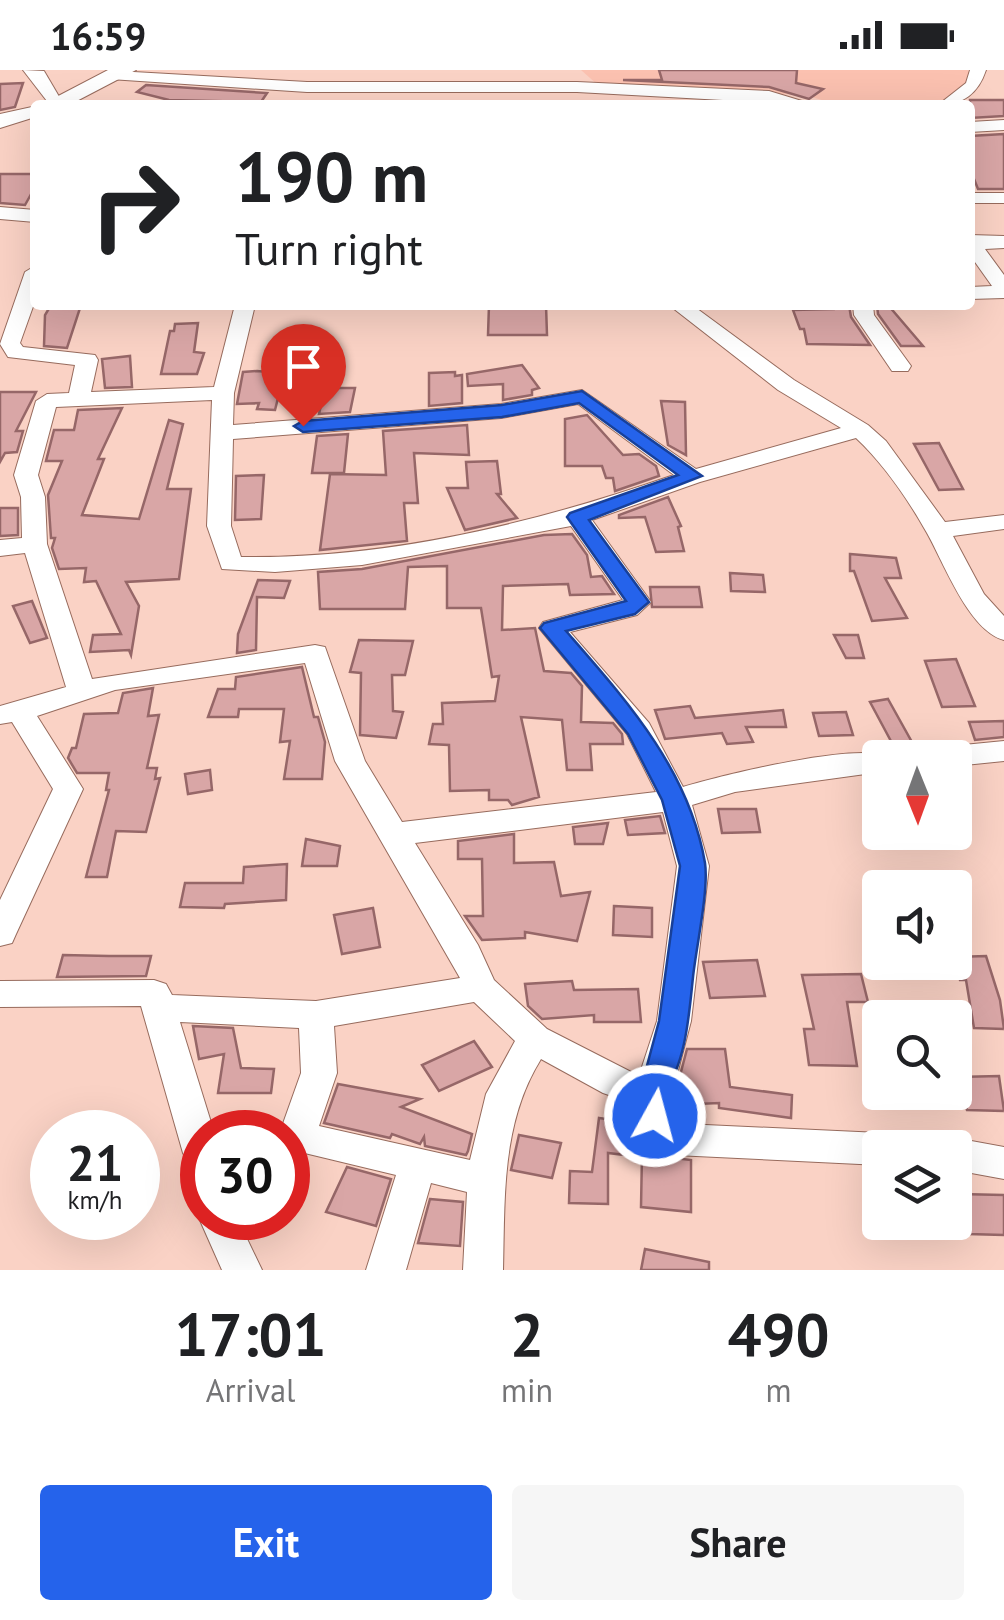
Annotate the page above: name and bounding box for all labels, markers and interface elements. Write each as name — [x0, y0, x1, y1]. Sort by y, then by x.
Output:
text: 16:59 — [50, 11, 146, 60]
text: 190 m — [235, 131, 428, 221]
icon: right — [70, 140, 200, 270]
text: Turn right — [235, 219, 423, 277]
pin — [261, 324, 346, 427]
icon: arrive — [276, 339, 331, 394]
north arrow — [862, 740, 972, 850]
map controls — [862, 740, 972, 1240]
button: sound — [862, 870, 972, 980]
button: search — [862, 1000, 972, 1110]
position arrow — [603, 1064, 707, 1168]
speed limit sign: 30 — [180, 1110, 310, 1240]
text: 21 — [67, 1130, 123, 1195]
button: layers — [862, 1130, 972, 1240]
text: km/h — [68, 1184, 122, 1216]
text: 17:01 — [174, 1295, 327, 1373]
text: 2 — [510, 1295, 544, 1373]
text: 490 — [728, 1295, 830, 1373]
text: Arrival — [206, 1369, 295, 1411]
text: min — [501, 1369, 553, 1411]
text: m — [766, 1369, 792, 1411]
button: Exit — [40, 1485, 492, 1600]
button: Share — [512, 1485, 964, 1600]

